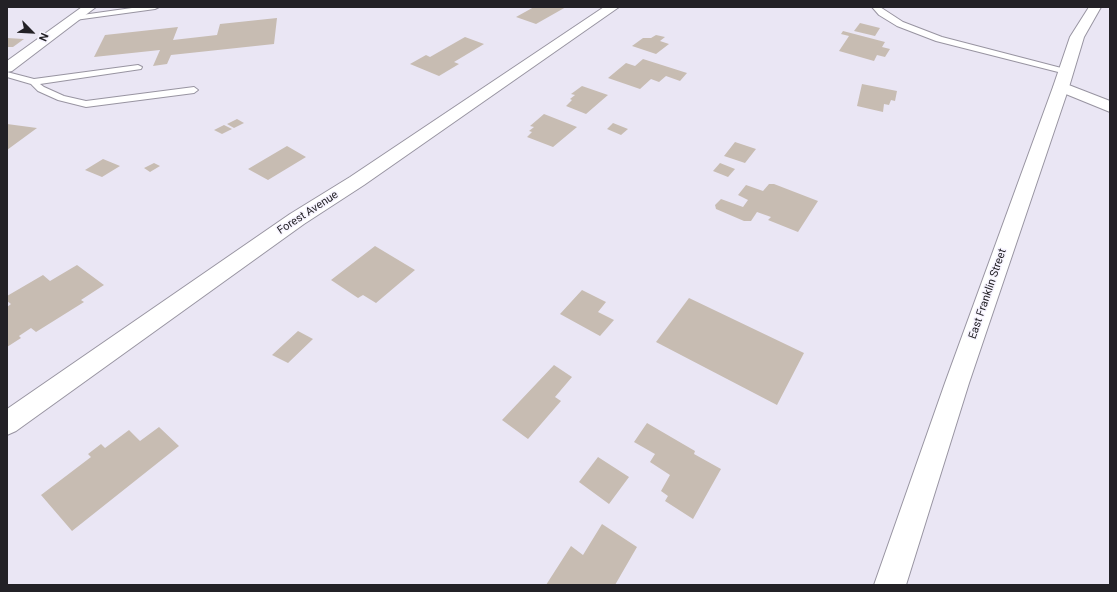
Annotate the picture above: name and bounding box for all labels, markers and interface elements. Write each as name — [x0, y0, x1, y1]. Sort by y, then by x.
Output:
north arrow — [12, 12, 52, 52]
text: N — [36, 31, 51, 43]
street label: Forest Avenue — [275, 188, 341, 238]
street label: East Franklin Street — [966, 247, 1010, 341]

